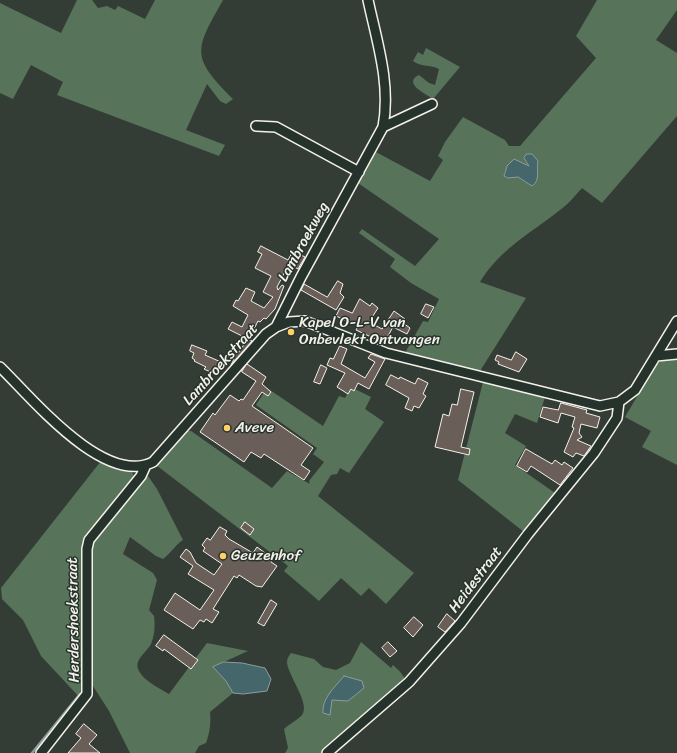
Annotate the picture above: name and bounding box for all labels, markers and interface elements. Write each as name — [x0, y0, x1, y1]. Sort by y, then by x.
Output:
street label: Lambroekweg — [275, 199, 333, 285]
place label: Kapel O-L-V van Onbevlekt Ontvangen — [299, 314, 440, 349]
street label: Lambroekstraat — [180, 320, 262, 410]
marker: Kapel O-L-V van Onbevlekt Ontvangen — [286, 327, 296, 337]
place label: Aveve — [235, 419, 274, 437]
marker: Aveve — [222, 423, 232, 433]
street label: Heidestraat — [445, 543, 507, 617]
place label: Geuzenhof — [231, 547, 301, 565]
marker: Geuzenhof — [218, 551, 228, 561]
street label: Herdershoekstraat — [64, 557, 84, 683]

